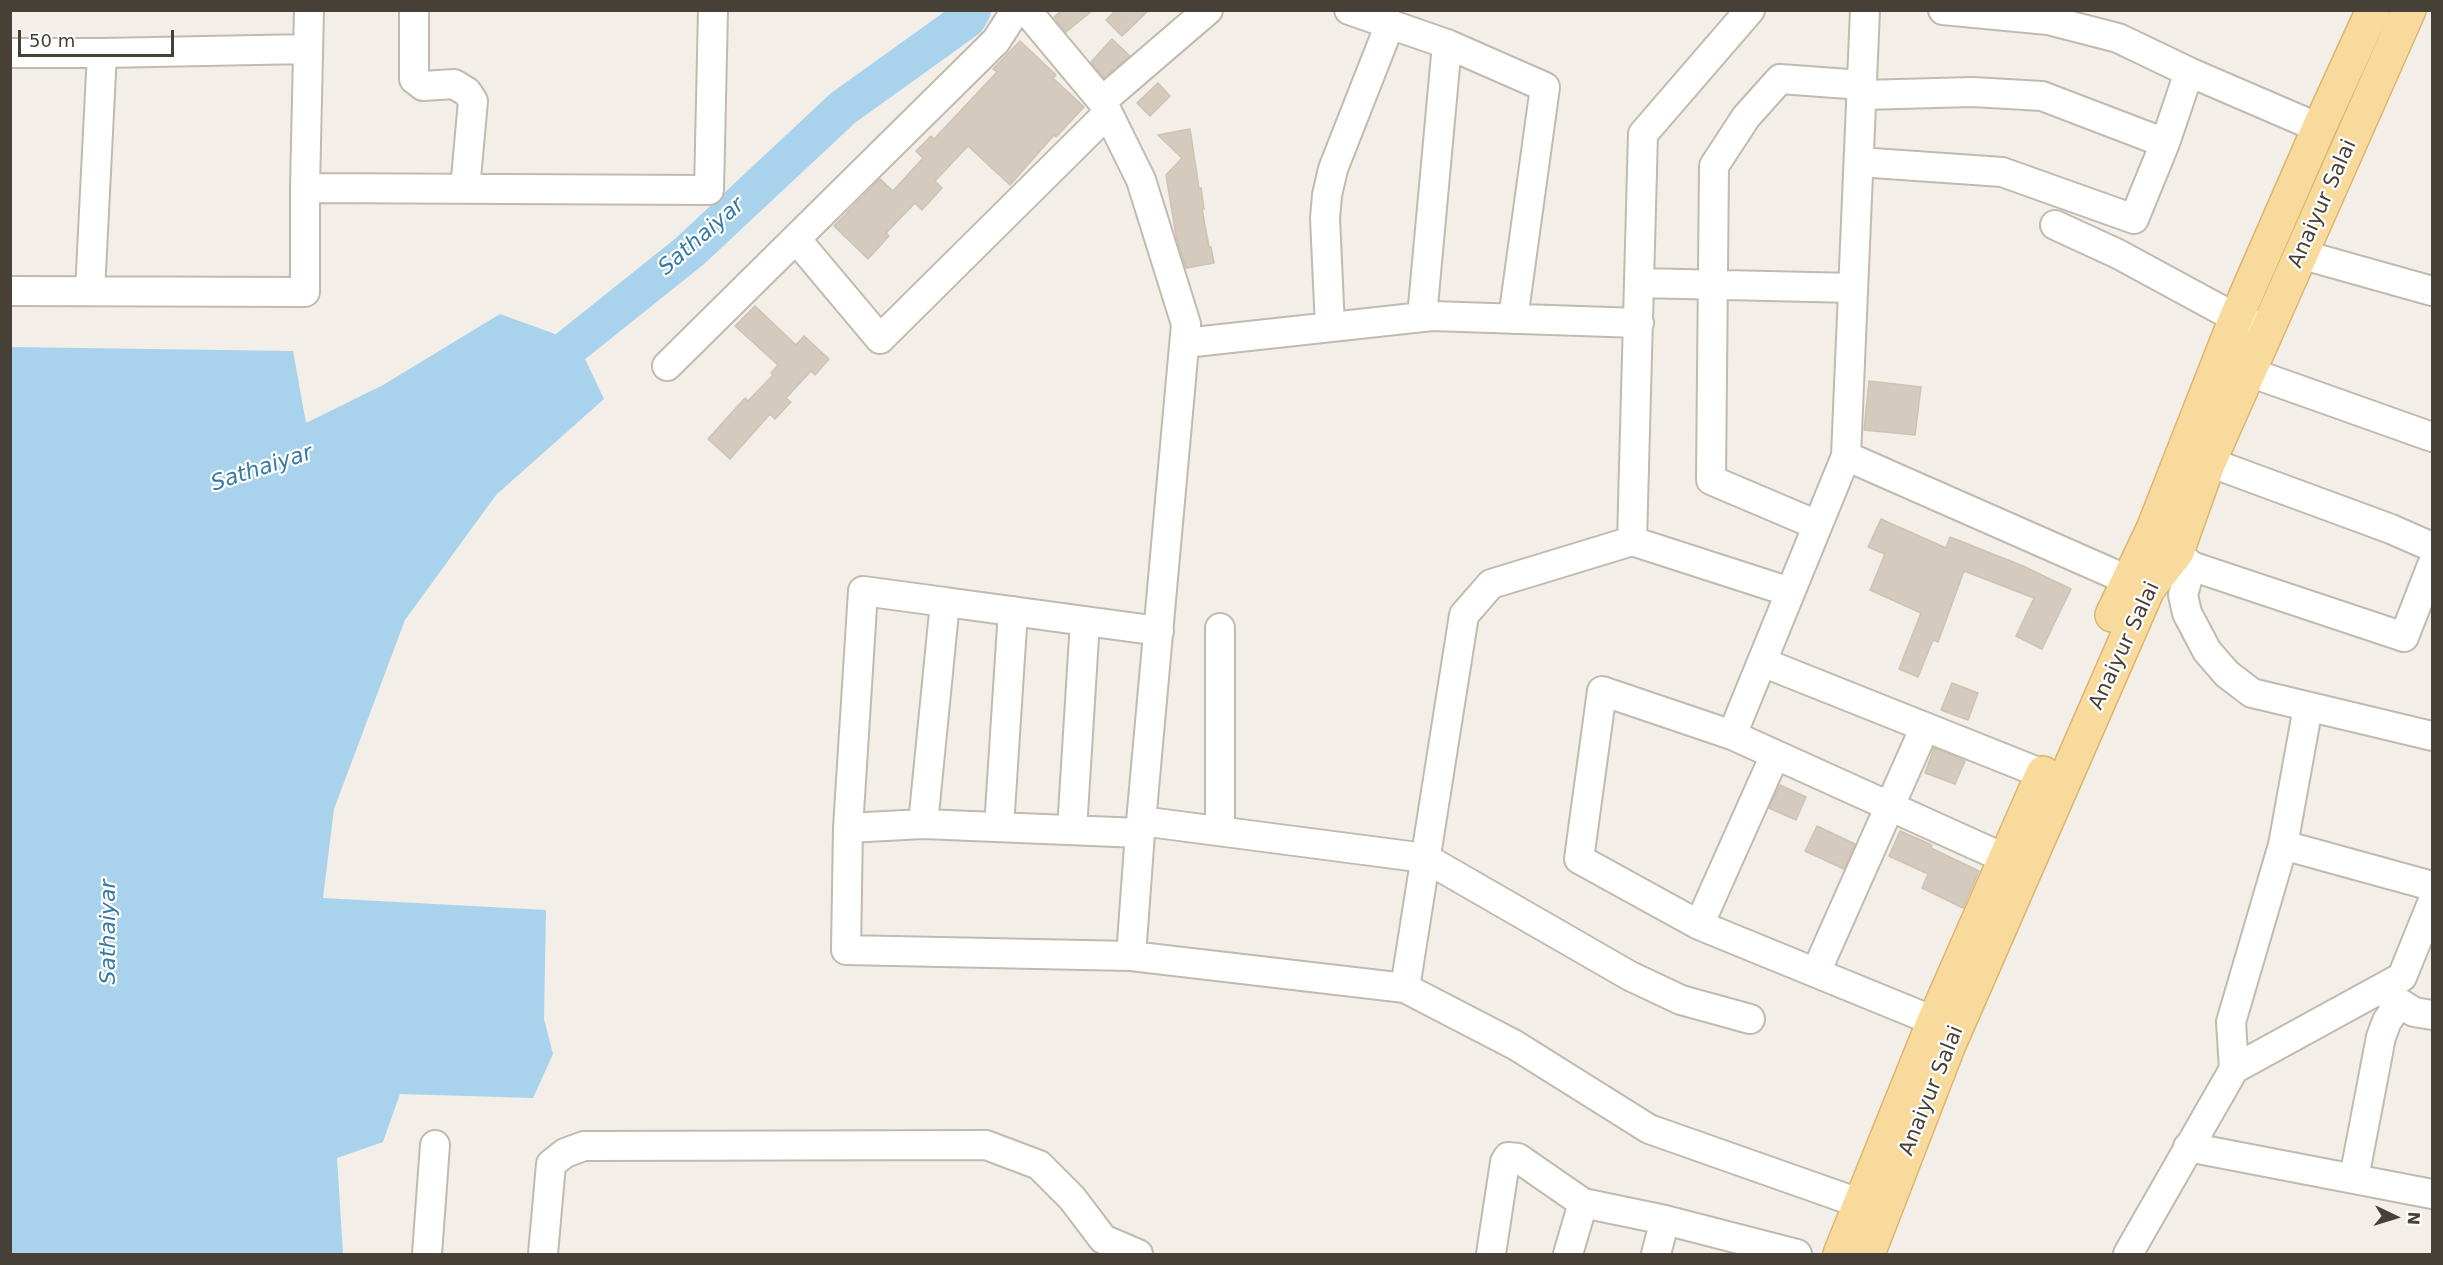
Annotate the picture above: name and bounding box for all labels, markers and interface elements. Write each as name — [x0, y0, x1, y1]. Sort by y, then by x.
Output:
scale bar — [21, 18, 177, 56]
text: 50 m — [29, 30, 75, 51]
street label: Anaiyur Salai — [2283, 136, 2363, 272]
water label: Sathaiyar — [654, 193, 750, 281]
water label: Sathaiyar — [208, 440, 316, 498]
street label: Anaiyur Salai — [2084, 578, 2166, 714]
water label: Sathaiyar — [96, 879, 122, 985]
street label: Anaiyur Salai — [1894, 1022, 1970, 1160]
north arrow — [2365, 1187, 2425, 1247]
text: N — [2404, 1211, 2423, 1226]

